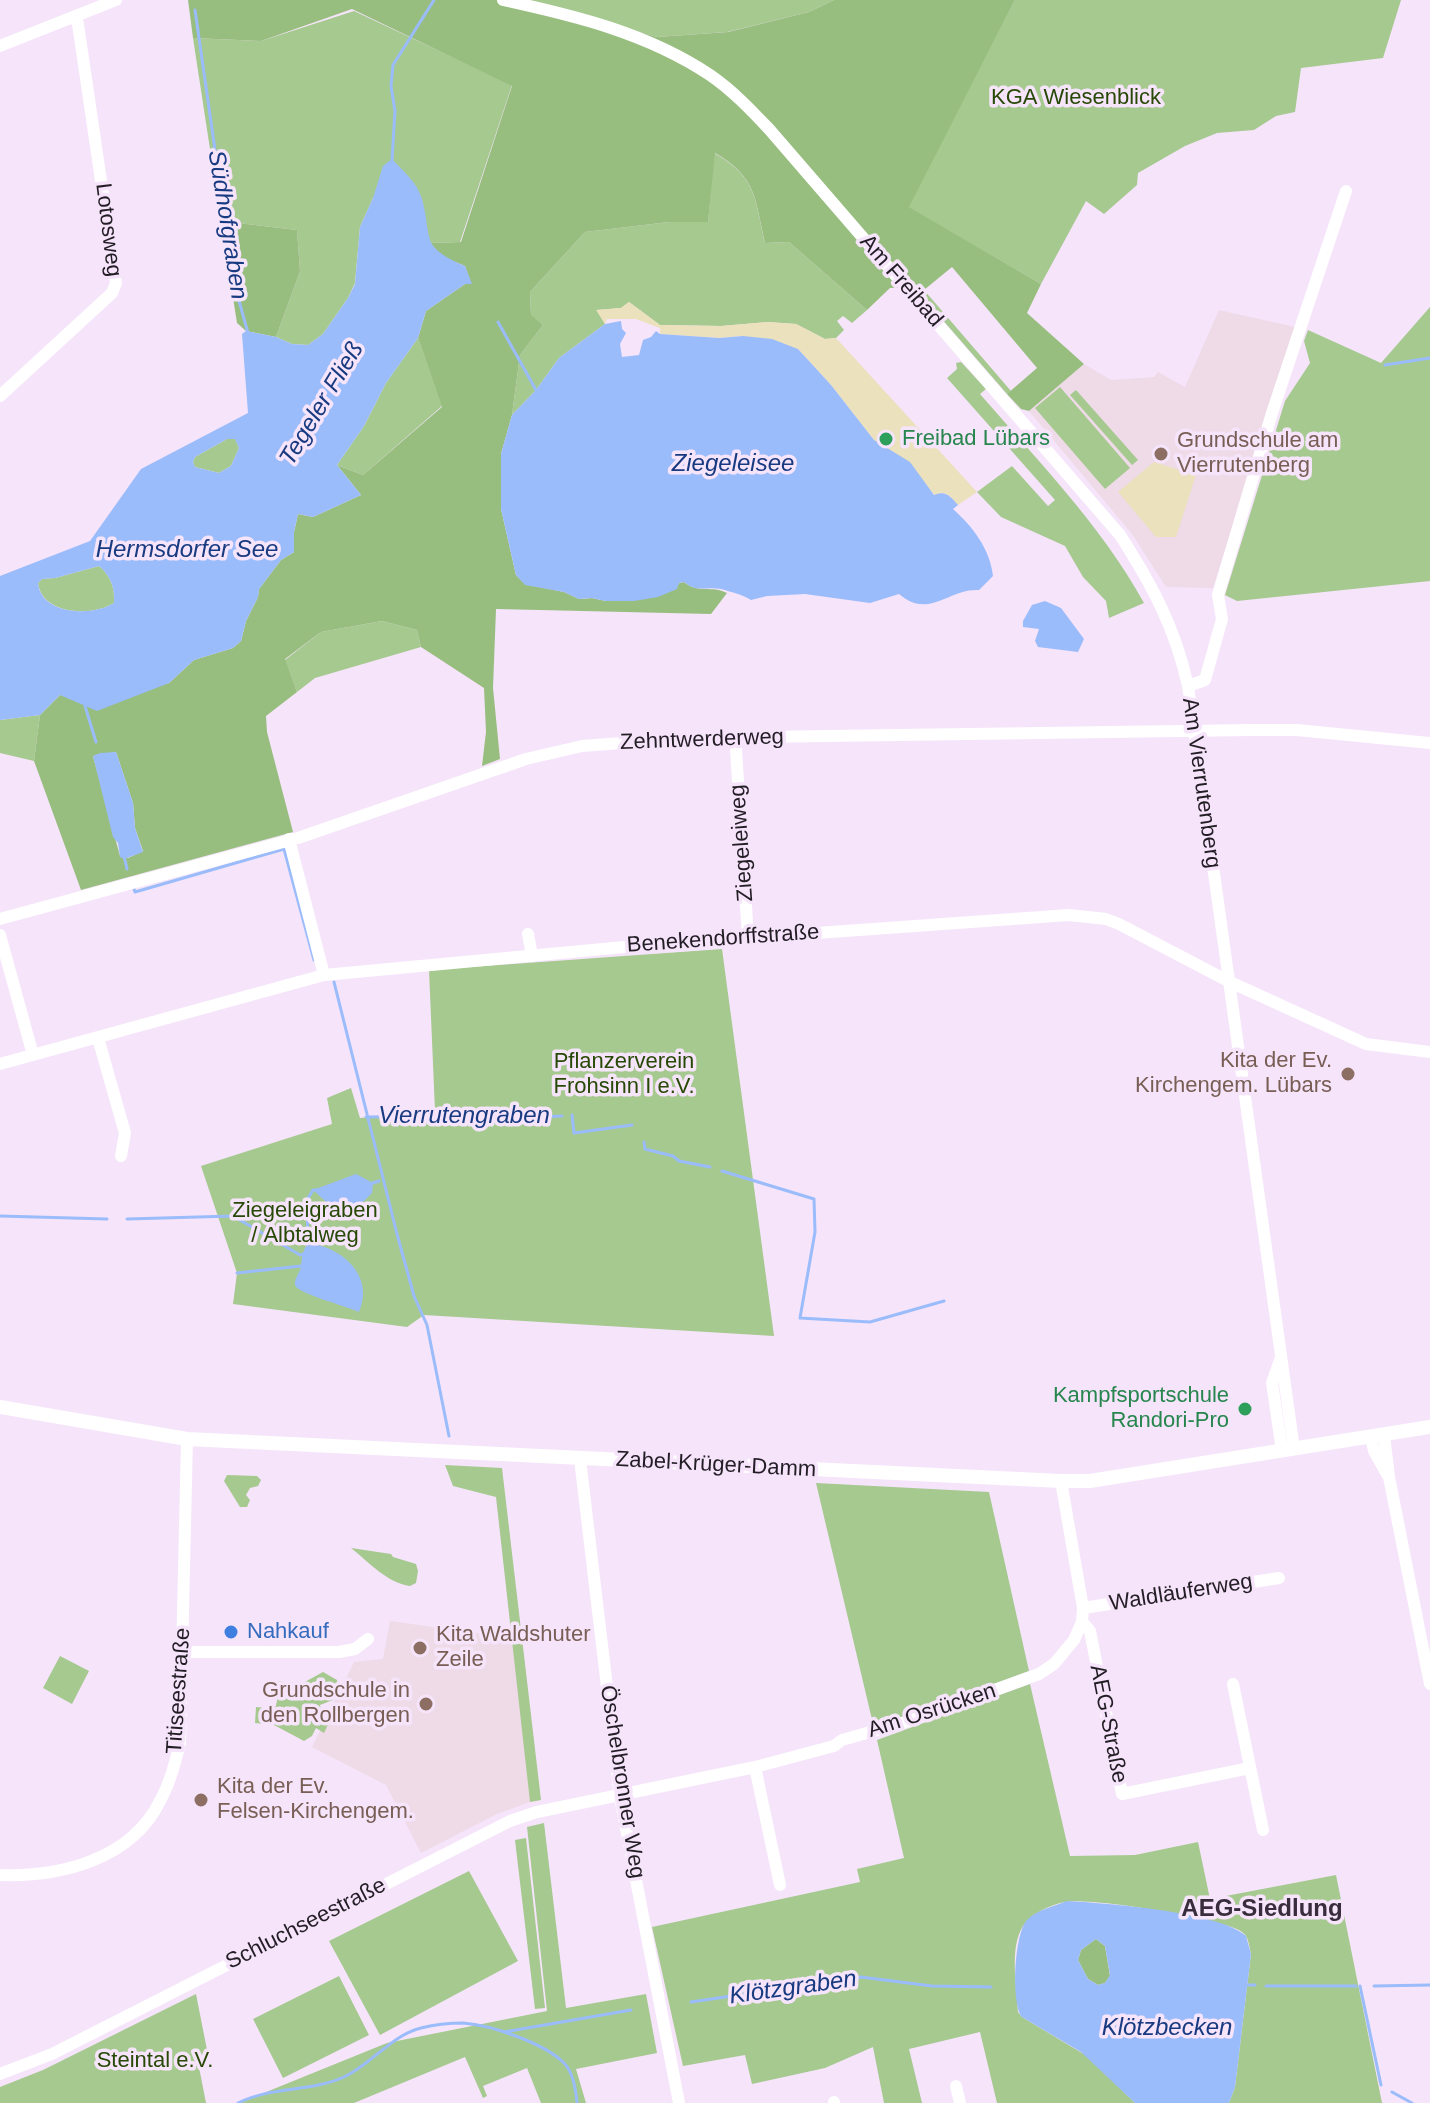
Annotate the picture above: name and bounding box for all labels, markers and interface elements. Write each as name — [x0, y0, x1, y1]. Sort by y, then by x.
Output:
park label: KGA Wiesenblick — [991, 85, 1161, 111]
water label: Südhofgraben — [201, 148, 253, 302]
street label: Lotosweg — [89, 182, 127, 278]
street label: Am Freibad — [854, 229, 948, 333]
water label: Tegeler Fließ — [274, 337, 370, 471]
place label: Freibad Lübars — [902, 426, 1050, 452]
place label: Grundschule am Vierrutenberg — [1177, 428, 1338, 480]
marker: Freibad Lübars — [877, 430, 895, 448]
marker: Grundschule am Vierrutenberg — [1152, 445, 1170, 463]
water label: Ziegeleisee — [672, 450, 794, 478]
water label: Hermsdorfer See — [96, 536, 278, 564]
street label: Am Vierrutenberg — [1176, 696, 1226, 870]
street label: Zehntwerderweg — [620, 724, 784, 756]
street label: Ziegeleiweg — [725, 784, 759, 902]
street label: Benekendorffstraße — [626, 919, 820, 959]
place label: Kita der Ev. Kirchengem. Lübars — [1135, 1048, 1332, 1100]
park label: Pflanzerverein Frohsinn I e.V. — [553, 1049, 695, 1100]
marker: Kita der Ev. Kirchengem. Lübars — [1339, 1065, 1357, 1083]
water label: Vierrutengraben — [378, 1102, 550, 1130]
park label: Ziegeleigraben / Albtalweg — [232, 1198, 378, 1250]
place label: Kampfsportschule Randori-Pro — [1053, 1383, 1229, 1434]
marker: Kampfsportschule Randori-Pro — [1236, 1400, 1254, 1418]
street label: Zabel-Krüger-Damm — [615, 1447, 817, 1483]
street label: Waldläuferweg — [1107, 1569, 1255, 1617]
place label: Nahkauf — [247, 1619, 329, 1645]
place label: Kita Waldshuter Zeile — [436, 1622, 590, 1674]
marker: Nahkauf — [222, 1623, 240, 1641]
street label: Titiseestraße — [161, 1627, 197, 1755]
marker: Kita Waldshuter Zeile — [411, 1639, 429, 1657]
street label: AEG-Straße — [1084, 1663, 1132, 1785]
place label: Grundschule in den Rollbergen — [261, 1678, 410, 1730]
street label: Am Osrücken — [865, 1678, 999, 1744]
street label: Öschelbronner Weg — [594, 1684, 650, 1880]
marker: Grundschule in den Rollbergen — [417, 1695, 435, 1713]
place label: Kita der Ev. Felsen-Kirchengem. — [217, 1774, 414, 1826]
marker: Kita der Ev. Felsen-Kirchengem. — [192, 1791, 210, 1809]
street label: Schluchseestraße — [222, 1872, 390, 1976]
district label: AEG-Siedlung — [1181, 1895, 1343, 1923]
water label: Klötzgraben — [728, 1965, 858, 2011]
water label: Klötzbecken — [1102, 2014, 1232, 2042]
park label: Steintal e.V. — [97, 2048, 213, 2074]

